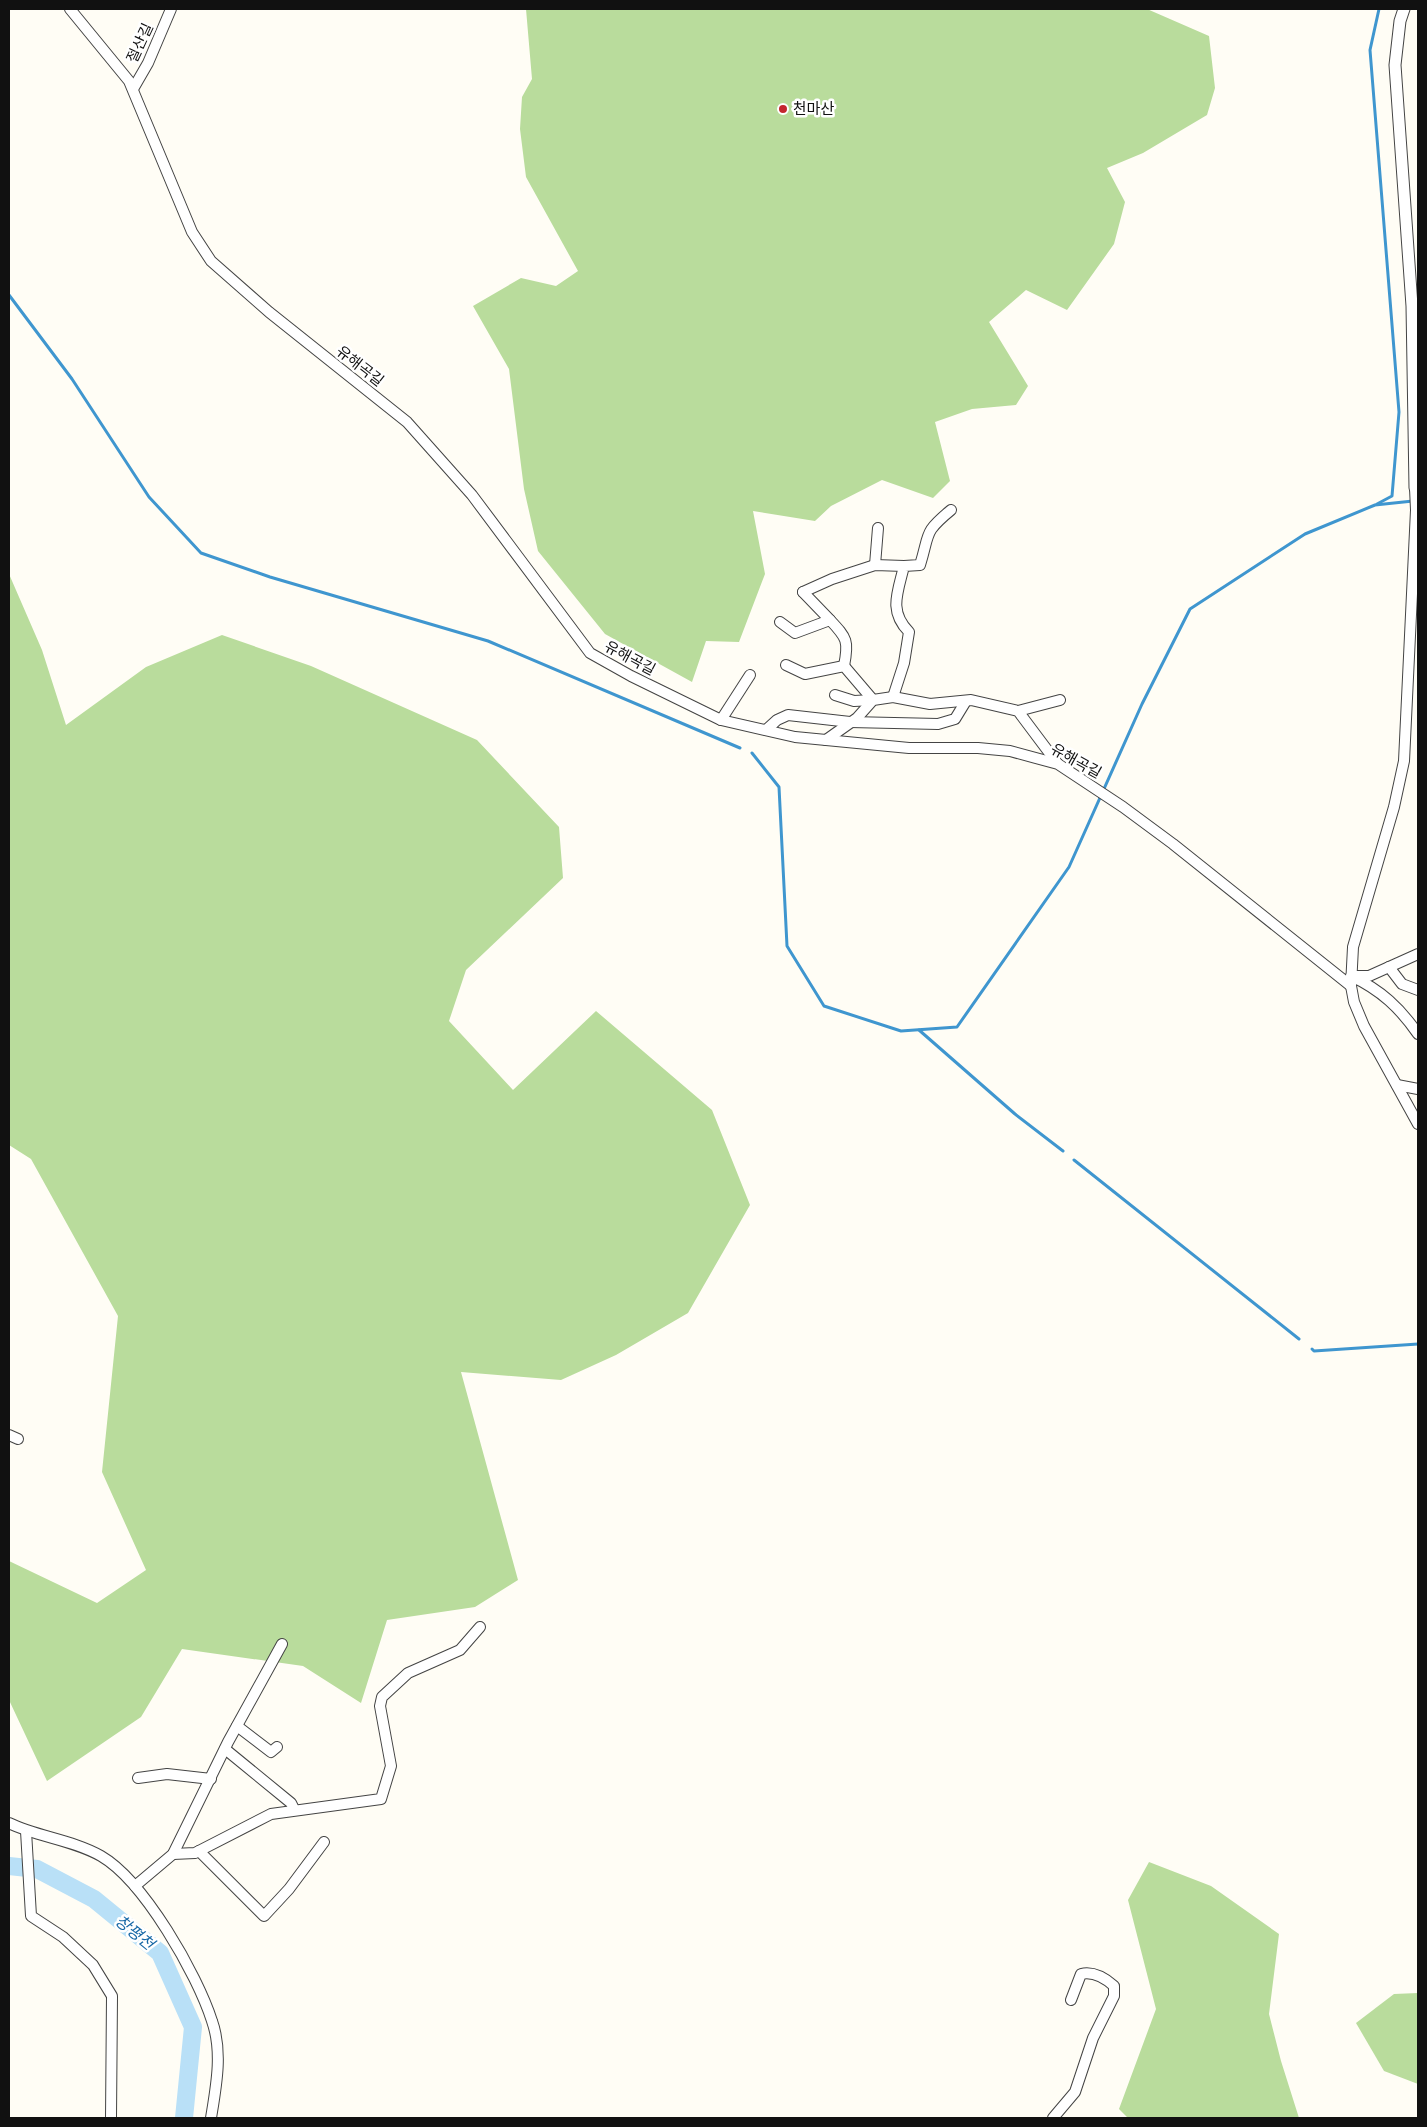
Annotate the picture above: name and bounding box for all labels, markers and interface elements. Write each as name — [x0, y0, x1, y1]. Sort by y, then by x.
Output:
street label: 절산길 — [121, 20, 157, 66]
place label: 천마산 — [793, 98, 835, 118]
marker: 천마산 — [777, 103, 789, 115]
street label: 유해곡길 — [333, 340, 389, 390]
street label: 유해곡길 — [601, 635, 660, 679]
street label: 유해곡길 — [1047, 738, 1105, 782]
water label: 창평천 — [111, 1910, 161, 1956]

